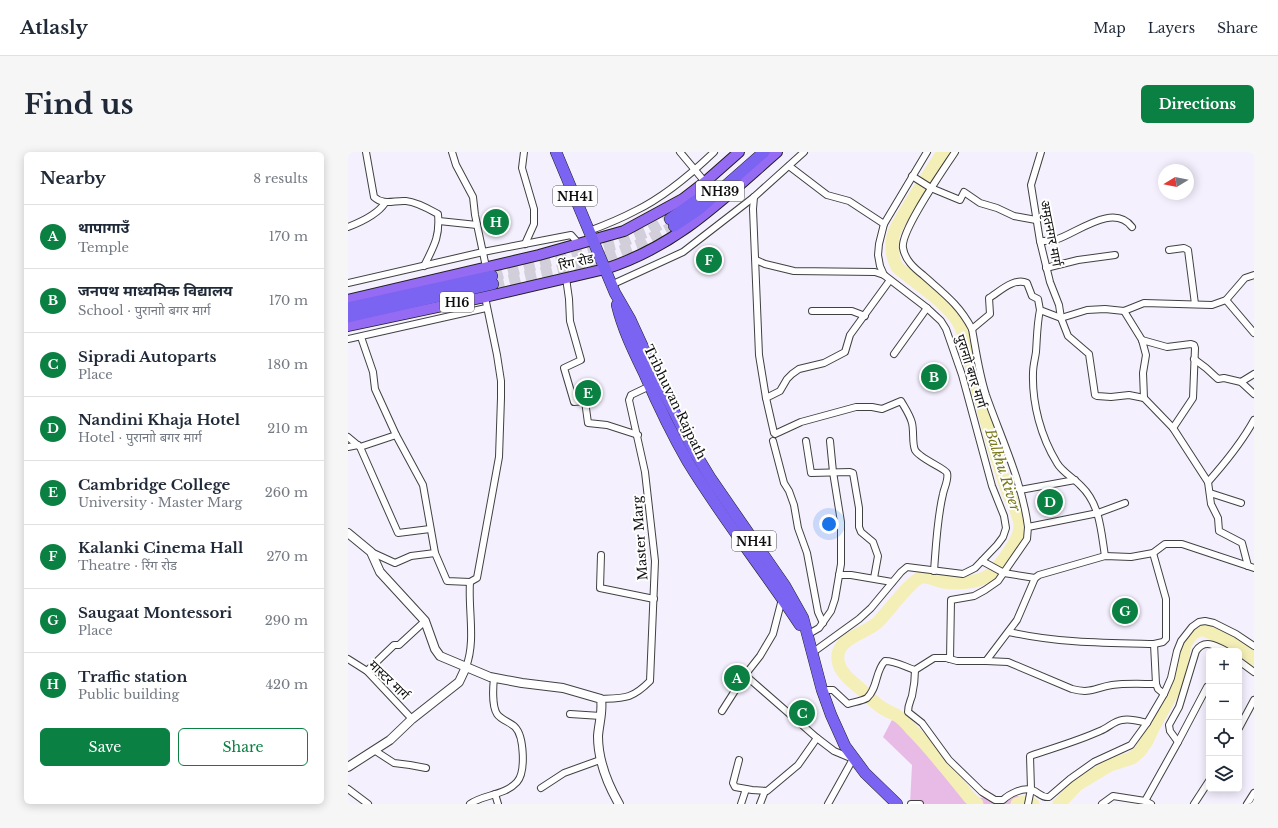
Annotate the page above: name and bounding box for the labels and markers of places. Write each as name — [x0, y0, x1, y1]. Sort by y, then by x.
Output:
pin: H — [483, 207, 509, 237]
pin: F — [696, 245, 722, 275]
pin: B — [921, 362, 947, 392]
pin: E — [575, 378, 601, 408]
pin: D — [1037, 487, 1063, 517]
pin: G — [1112, 596, 1138, 626]
pin: A — [724, 663, 750, 693]
pin: C — [789, 698, 815, 728]

